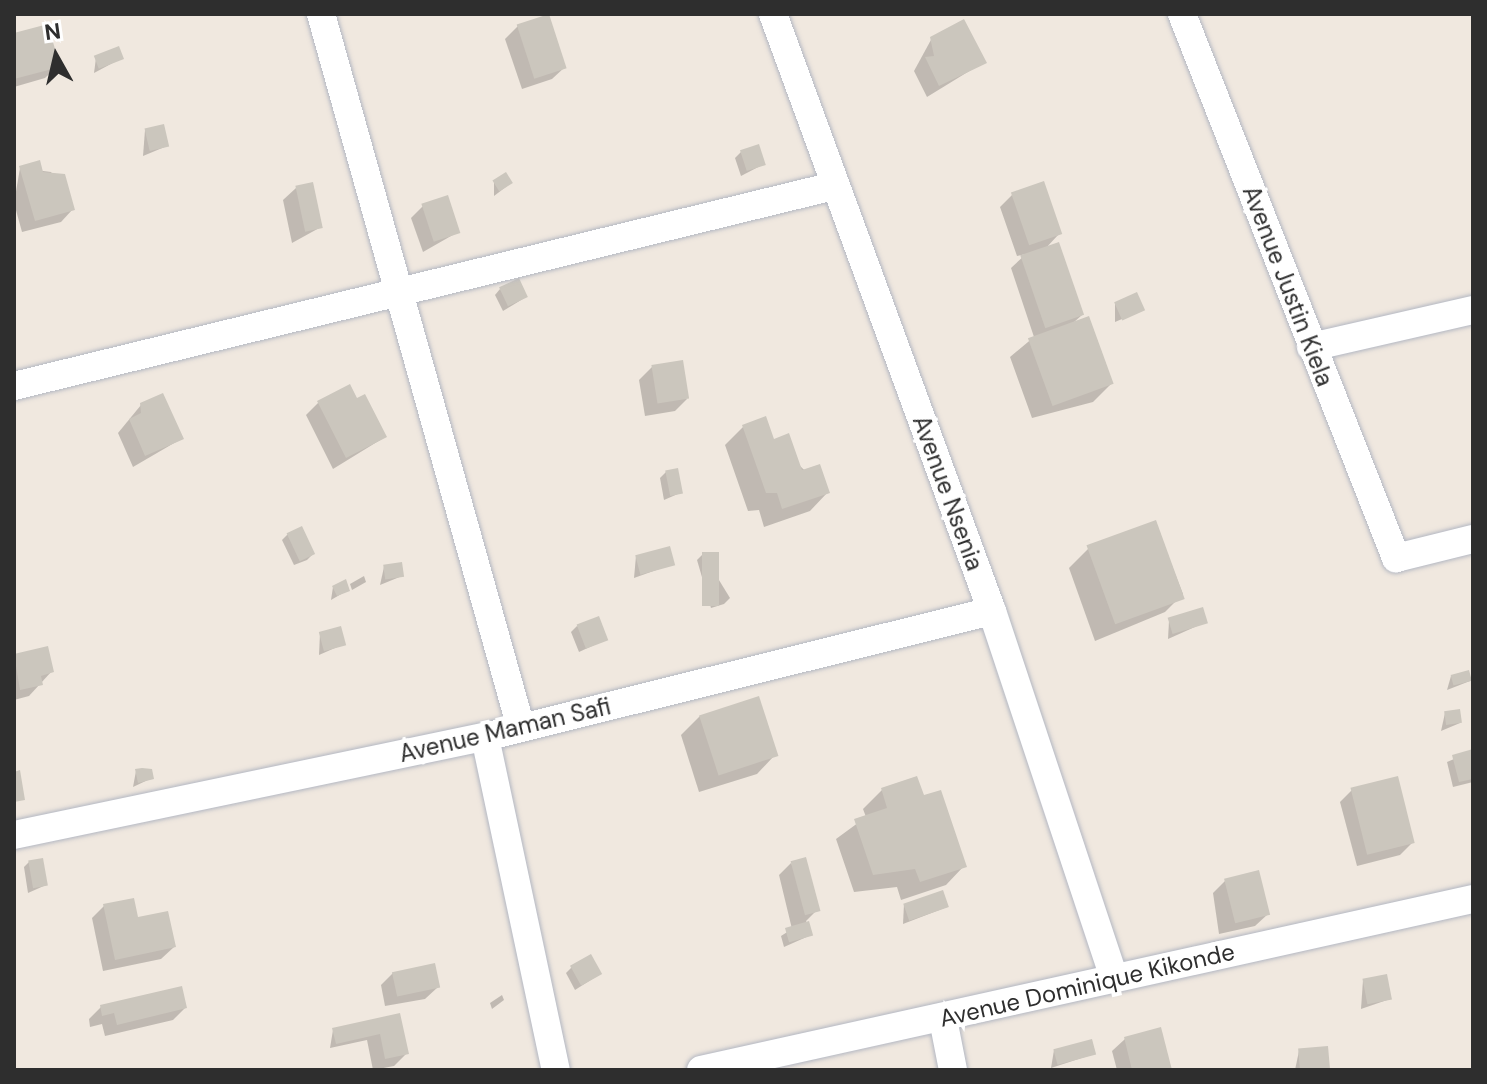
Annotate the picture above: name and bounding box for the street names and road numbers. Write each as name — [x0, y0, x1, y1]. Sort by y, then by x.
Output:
street label: Avenue Justin Kiela — [1237, 182, 1339, 390]
street label: Avenue Nsenia — [907, 412, 989, 574]
street label: Avenue Maman Safi — [396, 692, 614, 768]
street label: Avenue Dominique Kikonde — [937, 937, 1237, 1033]

